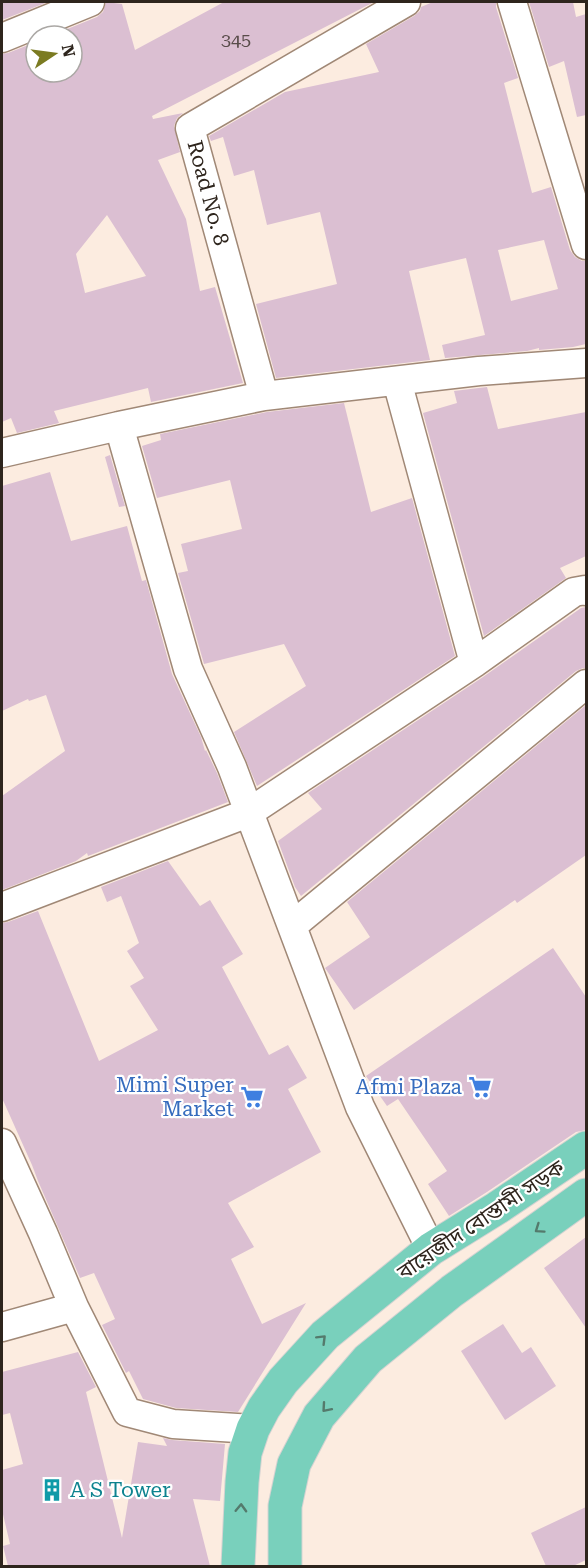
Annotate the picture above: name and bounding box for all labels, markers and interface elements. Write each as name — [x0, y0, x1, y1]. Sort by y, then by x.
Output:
north arrow — [24, 24, 84, 84]
house number: 345 — [221, 29, 251, 50]
text: N — [57, 43, 79, 59]
street label: Road No. 8 — [182, 138, 234, 248]
place label: Mimi Super Market — [116, 1073, 234, 1121]
supermarket icon: Afmi Plaza — [467, 1074, 493, 1100]
place label: Afmi Plaza — [356, 1075, 463, 1099]
supermarket icon: Mimi Super Market — [239, 1084, 265, 1110]
street label: বায়েজীদ বোস্তামী সড়ক — [392, 1155, 570, 1285]
one-way arrow — [534, 1222, 545, 1233]
one-way arrow — [315, 1335, 326, 1346]
one-way arrow — [322, 1401, 333, 1412]
building icon: A S Tower — [39, 1477, 65, 1503]
place label: A S Tower — [70, 1478, 171, 1502]
one-way arrow — [234, 1504, 247, 1513]

